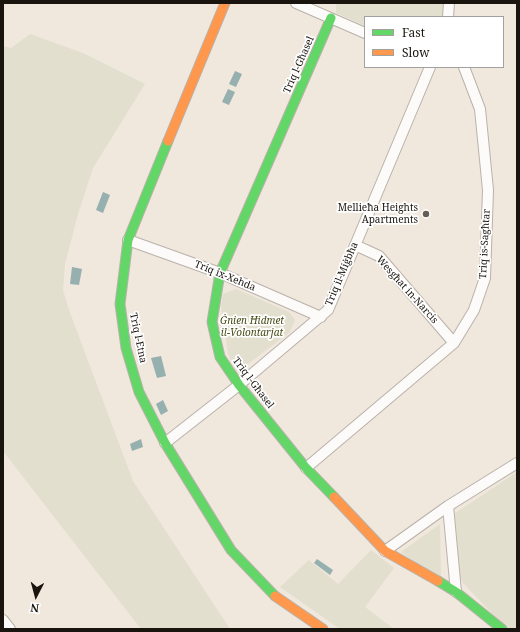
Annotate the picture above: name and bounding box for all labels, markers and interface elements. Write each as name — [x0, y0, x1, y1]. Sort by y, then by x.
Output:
legend — [364, 16, 504, 68]
text: Fast — [402, 24, 425, 41]
street label: Triq l-Għasel — [281, 35, 317, 95]
text: Slow — [402, 44, 430, 61]
place label: Mellieħa Heights Apartments — [338, 202, 418, 226]
marker: Mellieħa Heights Apartments — [421, 209, 431, 219]
street label: Triq is-Sagħtar — [477, 209, 493, 279]
street label: Triq il-Miġbħa — [323, 240, 361, 308]
street label: Wesgħat in-Narcis — [374, 254, 440, 326]
street label: Triq ix-Xehda — [193, 258, 257, 294]
street label: Triq l-Etna — [127, 312, 149, 364]
park label: Ġnien Ħidmet il-Volontarjat — [220, 315, 284, 338]
street label: Triq l-Għasel — [230, 355, 276, 411]
north arrow — [16, 576, 56, 616]
text: N — [30, 601, 40, 616]

